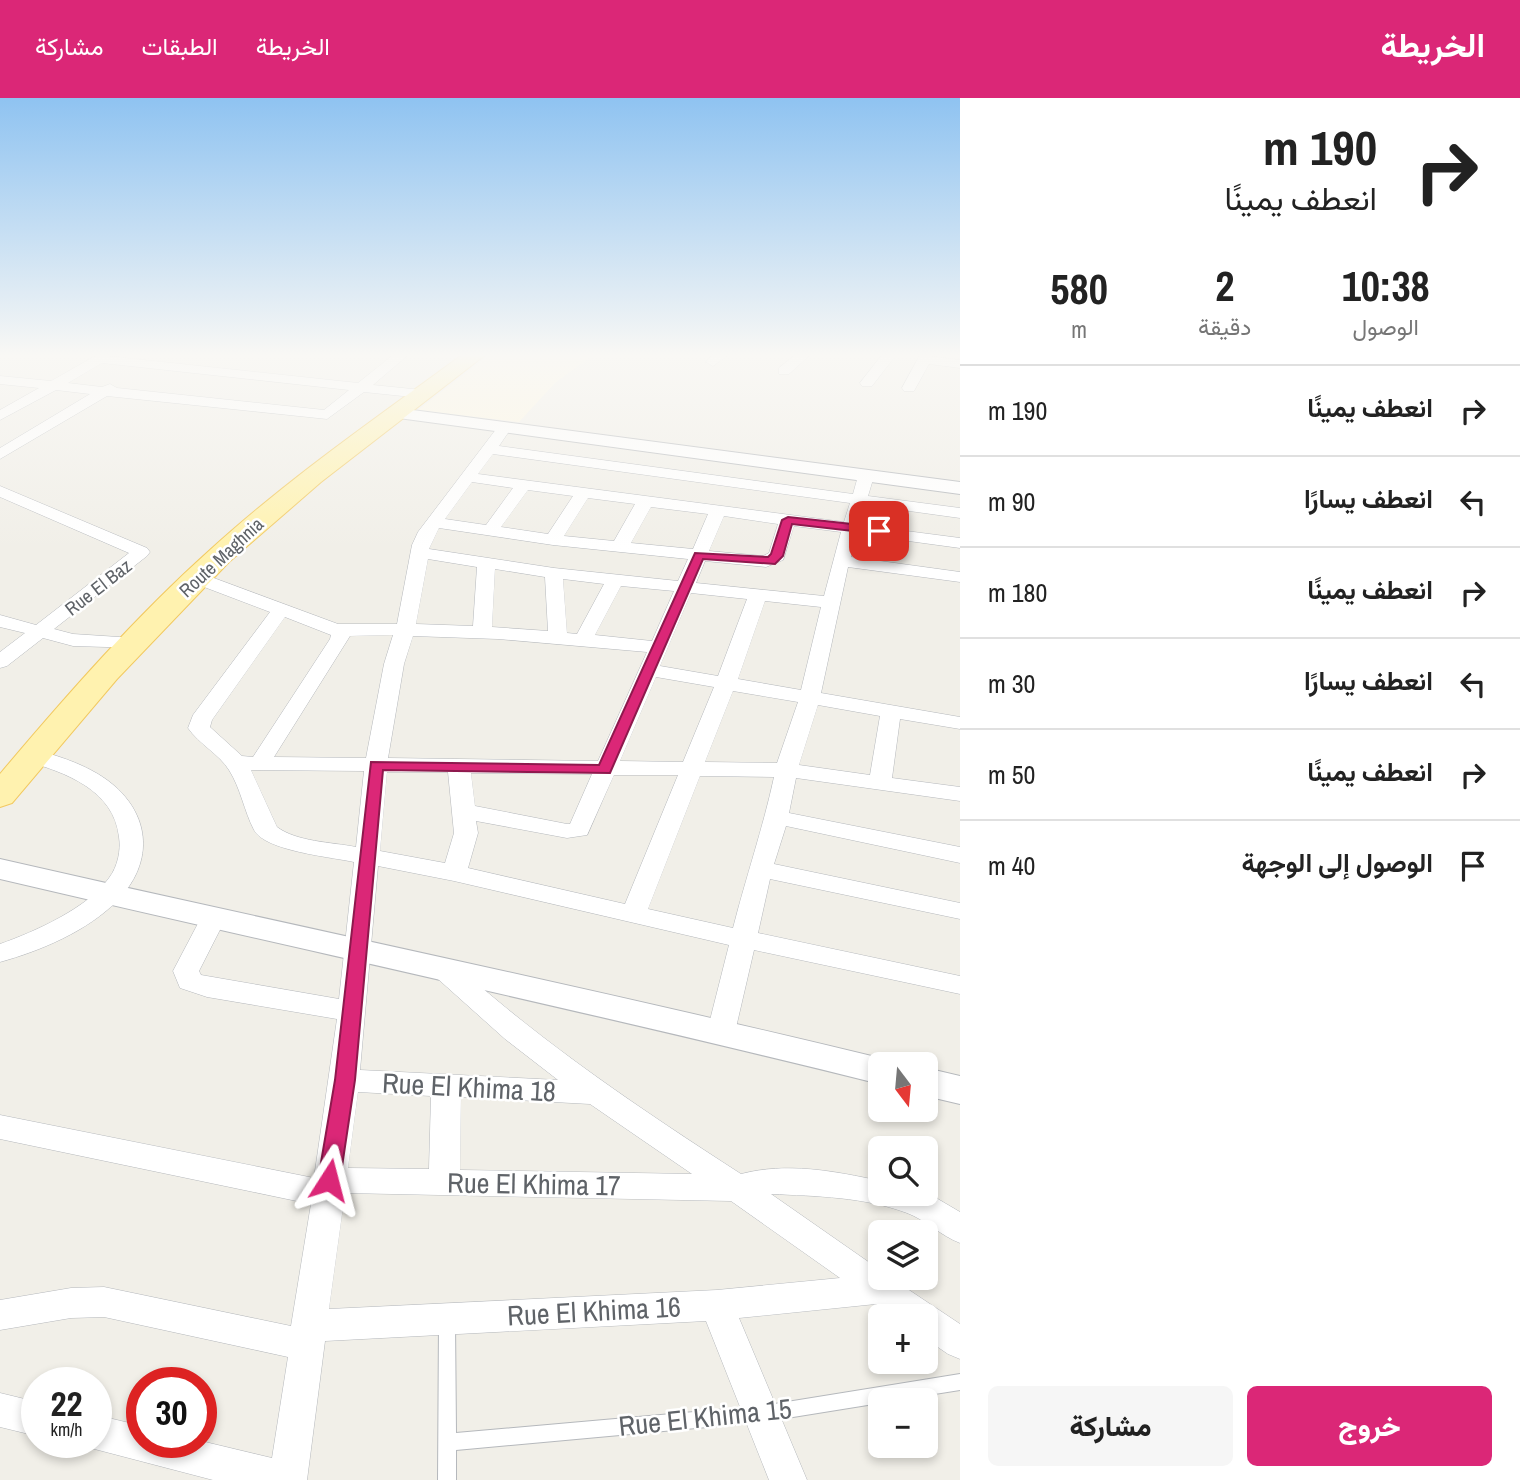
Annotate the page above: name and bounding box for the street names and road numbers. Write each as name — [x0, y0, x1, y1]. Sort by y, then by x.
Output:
street label: Route Maghnia — [173, 511, 269, 603]
street label: Rue El Baz — [59, 553, 137, 621]
street label: Rue El Khima 18 — [381, 1063, 557, 1111]
street label: Rue El Khima 17 — [447, 1163, 621, 1205]
street label: Rue El Khima 16 — [506, 1287, 682, 1335]
street label: Rue El Khima 15 — [617, 1389, 793, 1445]

